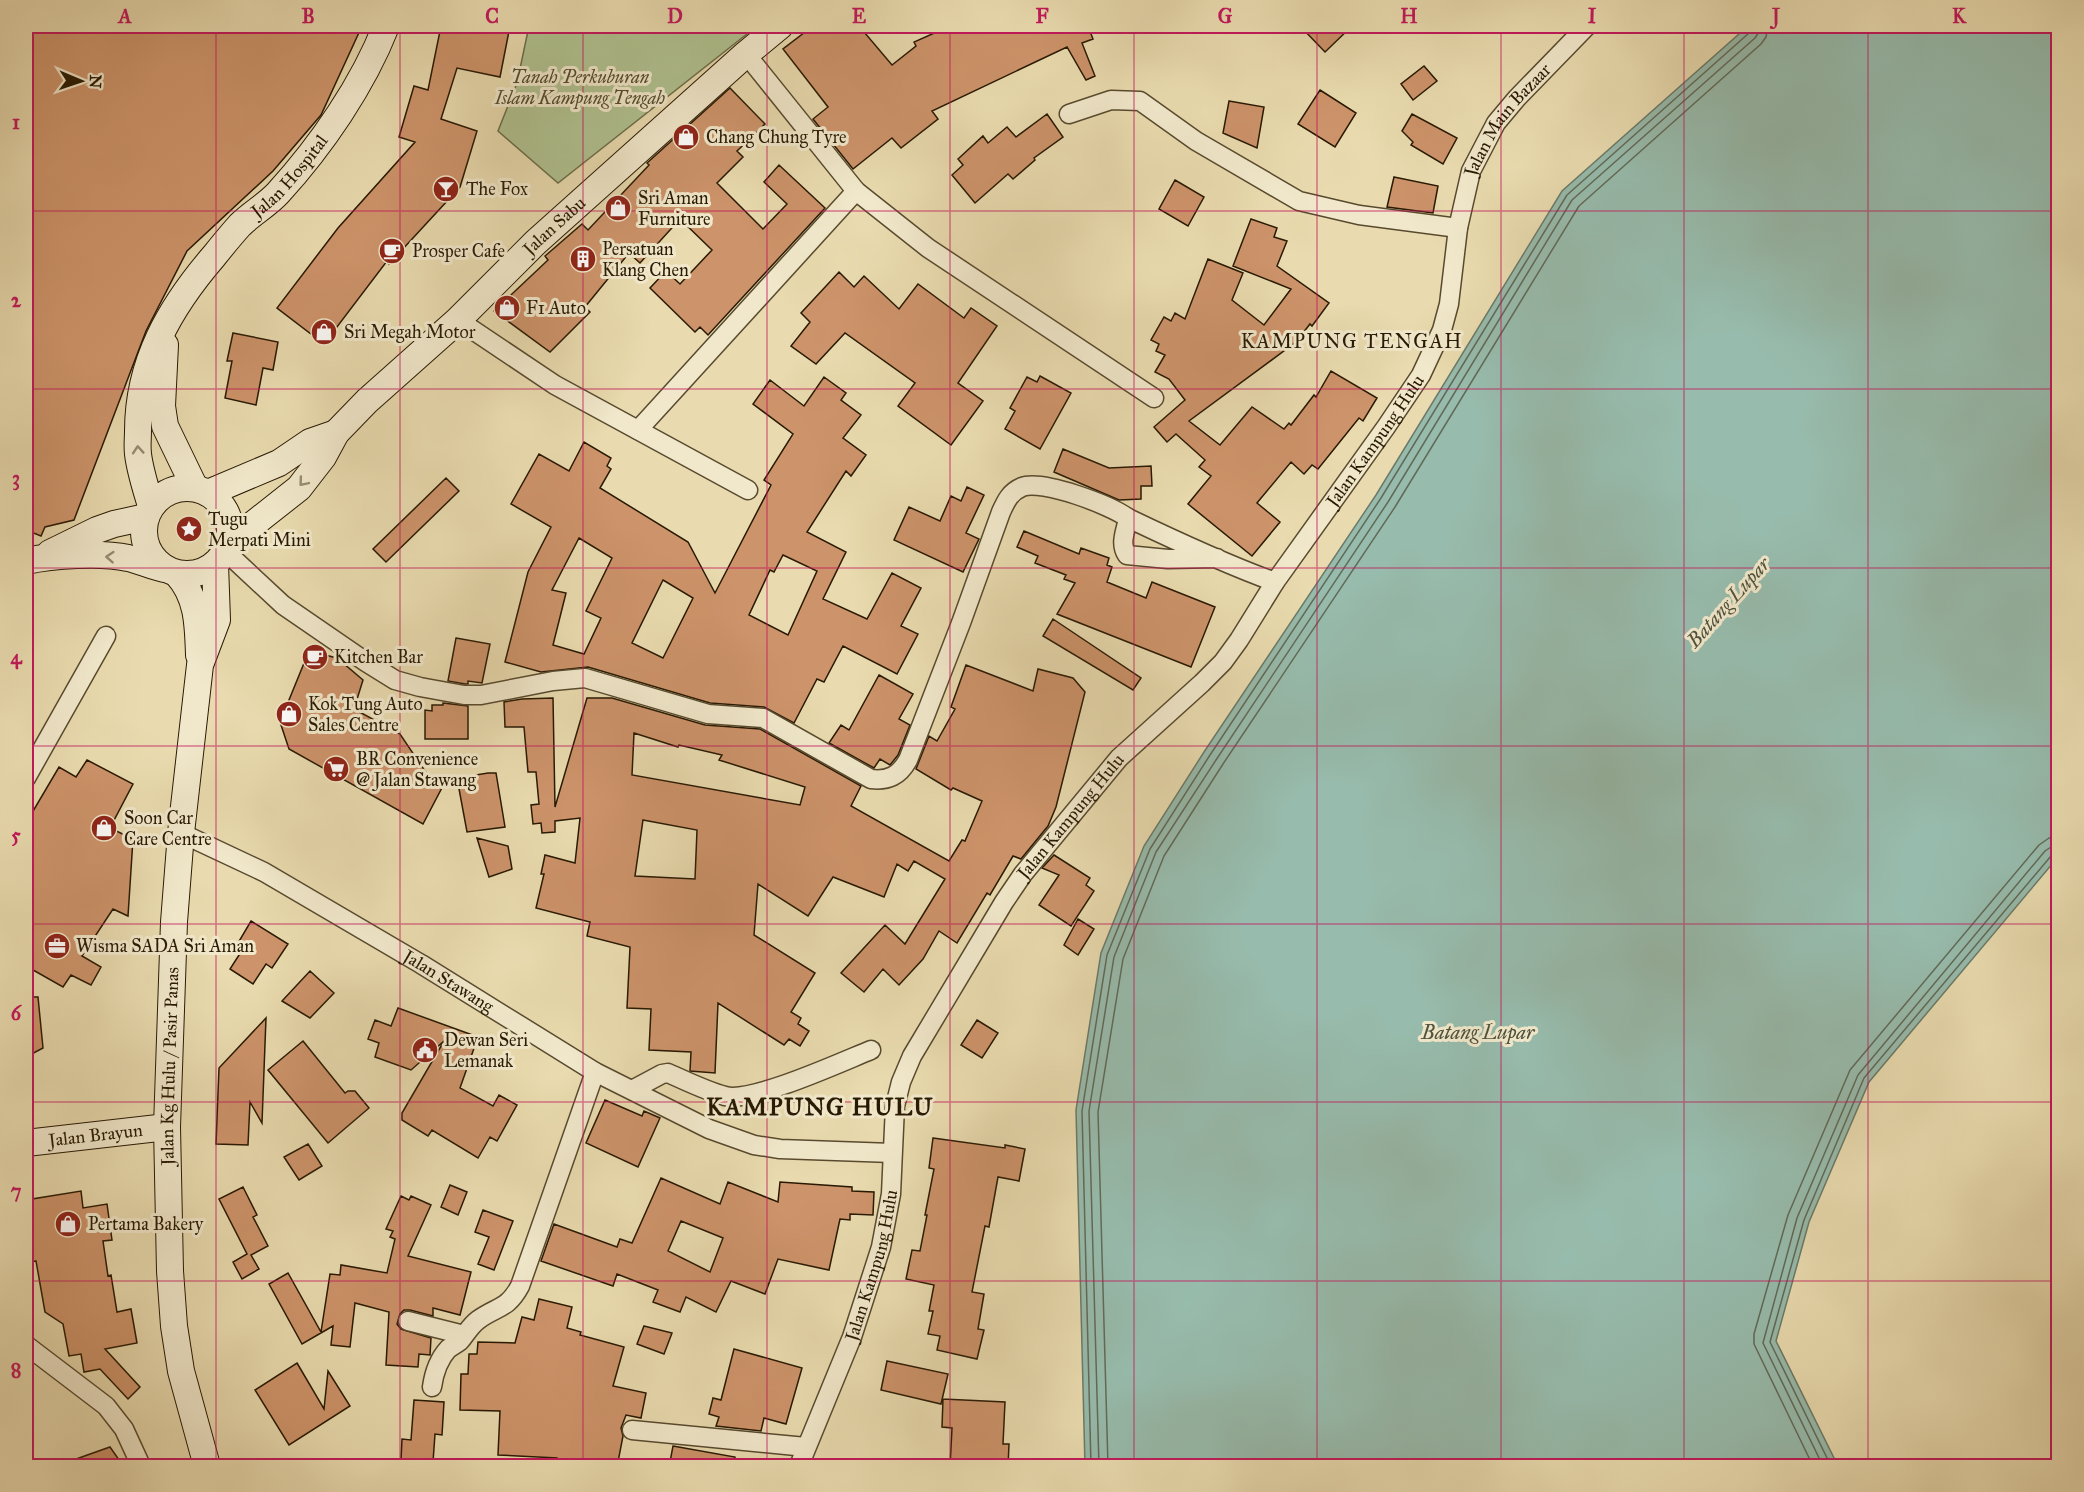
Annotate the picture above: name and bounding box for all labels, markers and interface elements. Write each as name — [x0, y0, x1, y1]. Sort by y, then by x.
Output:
text: A — [116, 4, 132, 28]
text: B — [301, 4, 315, 28]
text: C — [485, 4, 499, 28]
text: D — [667, 4, 683, 28]
text: E — [852, 4, 867, 28]
text: F — [1035, 4, 1049, 28]
text: G — [1218, 4, 1233, 28]
text: H — [1400, 4, 1418, 28]
text: I — [1588, 4, 1597, 28]
text: J — [1769, 4, 1781, 30]
text: K — [1952, 4, 1967, 28]
north arrow — [51, 51, 111, 111]
street label: Jalan Main Bazaar — [1459, 59, 1556, 180]
park label: Tanah Perkuburan Islam Kampung Tengah — [494, 66, 665, 110]
text: N — [86, 74, 105, 89]
text: 1 — [12, 110, 20, 134]
shop icon: Chang Chung Tyre — [671, 122, 701, 152]
place label: Chang Chung Tyre — [706, 126, 847, 149]
street label: Jalan Hospital — [245, 130, 333, 224]
bar icon: The Fox — [431, 174, 461, 204]
place label: The Fox — [466, 178, 528, 200]
place label: Sri Aman Furniture — [638, 187, 711, 230]
street label: Jalan Sabu — [517, 192, 590, 262]
shop icon: Sri Aman Furniture — [603, 193, 633, 223]
cafe icon: Prosper Cafe — [377, 236, 407, 266]
place label: Persatuan Klang Chen — [602, 238, 689, 282]
place label: Prosper Cafe — [412, 240, 505, 262]
building icon: Persatuan Klang Chen — [568, 244, 598, 274]
text: 2 — [11, 288, 22, 312]
shop icon: F1 Auto — [492, 293, 522, 323]
place label: F1 Auto — [526, 297, 586, 319]
shop icon: Sri Megah Motor — [309, 317, 339, 347]
place label: Sri Megah Motor — [344, 321, 476, 344]
district label: KAMPUNG TENGAH — [1241, 329, 1463, 353]
street label: Jalan Kampung Hulu — [1320, 370, 1429, 513]
one-way arrow — [132, 445, 145, 454]
text: 3 — [12, 466, 20, 491]
one-way arrow — [299, 475, 310, 486]
place label: Tugu Merpati Mini — [208, 508, 311, 551]
place icon: Tugu Merpati Mini — [174, 514, 204, 544]
one-way arrow — [106, 550, 115, 563]
water label: Batang Lupar — [1681, 551, 1777, 653]
cafe icon: Kitchen Bar — [300, 642, 330, 672]
text: 4 — [10, 645, 22, 670]
place label: Kitchen Bar — [334, 646, 423, 668]
place label: Kok Tung Auto Sales Centre — [308, 693, 423, 736]
shop icon: Kok Tung Auto Sales Centre — [274, 699, 304, 729]
place label: BR Convenience @ Jalan Stawang — [356, 748, 478, 792]
street label: Jalan Kampung Hulu — [1011, 749, 1129, 886]
supermarket icon: BR Convenience @ Jalan Stawang — [321, 754, 351, 784]
place label: Soon Car Care Centre — [124, 807, 212, 850]
shop icon: Soon Car Care Centre — [89, 813, 119, 843]
text: 5 — [11, 823, 21, 847]
office icon: Wisma SADA Sri Aman — [42, 931, 72, 961]
place label: Wisma SADA Sri Aman — [76, 935, 254, 957]
street label: Jalan Stawang — [397, 944, 498, 1019]
street label: Jalan Kg Hulu / Pasir Panas — [156, 966, 183, 1168]
text: 6 — [11, 1001, 23, 1025]
water label: Batang Lupar — [1421, 1020, 1536, 1045]
place label: Dewan Seri Lemanak — [444, 1029, 528, 1072]
public building icon: Dewan Seri Lemanak — [410, 1035, 440, 1065]
district label: KAMPUNG HULU — [706, 1092, 934, 1122]
street label: Jalan Brayun — [45, 1119, 144, 1153]
text: 7 — [11, 1179, 22, 1203]
street label: Jalan Kampung Hulu — [840, 1188, 903, 1346]
shop icon: Pertama Bakery — [53, 1209, 83, 1239]
place label: Pertama Bakery — [88, 1213, 204, 1235]
text: 8 — [11, 1358, 21, 1382]

